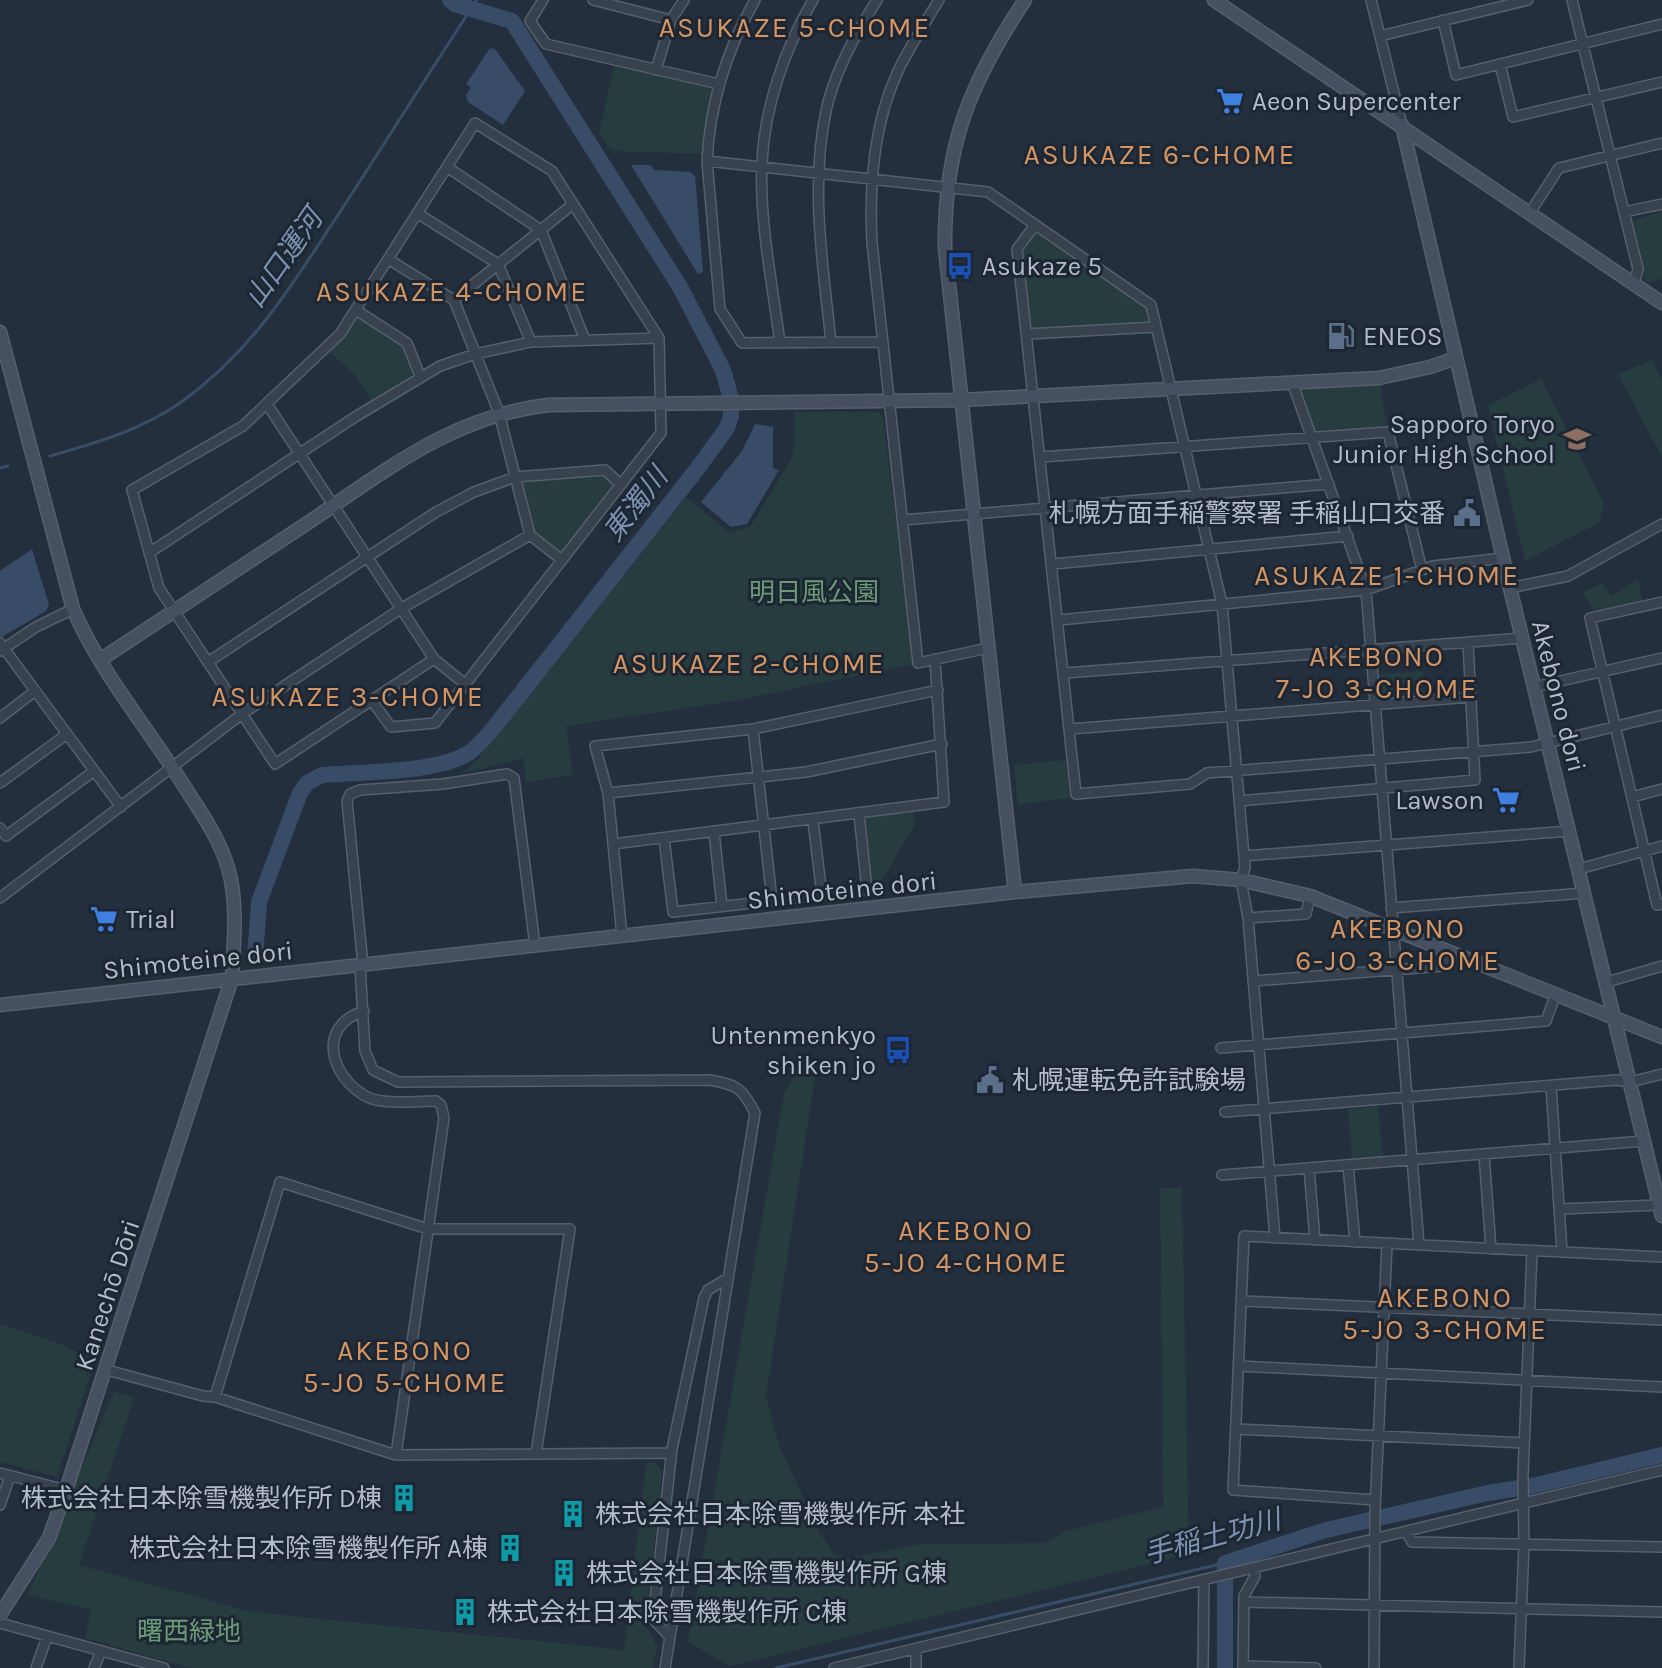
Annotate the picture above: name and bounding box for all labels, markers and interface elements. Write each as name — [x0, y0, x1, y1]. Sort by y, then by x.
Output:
district label: ASUKAZE 5-CHOME — [659, 11, 931, 44]
supermarket icon: Aeon Supercenter — [1215, 86, 1245, 116]
place label: Aeon Supercenter — [1252, 86, 1461, 117]
district label: ASUKAZE 6-CHOME — [1024, 138, 1296, 171]
water label: 山口運河 — [238, 199, 332, 314]
bus stop icon: Asukaze 5 — [945, 251, 975, 281]
place label: Asukaze 5 — [982, 251, 1102, 282]
district label: ASUKAZE 4-CHOME — [316, 275, 588, 308]
fuel station icon: ENEOS — [1326, 321, 1356, 351]
place label: ENEOS — [1363, 321, 1443, 352]
place label: Sapporo Toryo Junior High School — [1333, 409, 1555, 470]
school or university icon: Sapporo Toryo Junior High School — [1562, 424, 1592, 454]
water label: 東濁川 — [597, 459, 676, 548]
place label: 札幌方面手稲警察署 手稲山口交番 — [1049, 498, 1445, 529]
public building icon: 札幌方面手稲警察署 手稲山口交番 — [1452, 498, 1482, 528]
district label: ASUKAZE 1-CHOME — [1254, 559, 1520, 592]
park label: 明日風公園 — [749, 577, 879, 608]
street label: Akebono dori — [1525, 617, 1592, 775]
district label: AKEBONO 7-JO 3-CHOME — [1276, 640, 1478, 705]
district label: ASUKAZE 2-CHOME — [613, 647, 885, 680]
district label: ASUKAZE 3-CHOME — [211, 680, 485, 713]
place label: Lawson — [1395, 785, 1484, 816]
supermarket icon: Lawson — [1491, 785, 1521, 815]
street label: Shimoteine dori — [746, 865, 938, 916]
supermarket icon: Trial — [89, 904, 119, 934]
place label: Trial — [126, 904, 176, 935]
district label: AKEBONO 6-JO 3-CHOME — [1295, 912, 1501, 977]
street label: Shimoteine dori — [102, 935, 294, 986]
place label: Untenmenkyo shiken jo — [711, 1020, 876, 1081]
bus stop icon: Untenmenkyo shiken jo — [883, 1035, 913, 1065]
public building icon: 札幌運転免許試験場 — [975, 1065, 1005, 1095]
place label: 札幌運転免許試験場 — [1012, 1065, 1246, 1096]
district label: AKEBONO 5-JO 4-CHOME — [864, 1214, 1068, 1279]
street label: Kanechō Dōri — [68, 1216, 147, 1375]
district label: AKEBONO 5-JO 3-CHOME — [1342, 1281, 1548, 1346]
district label: AKEBONO 5-JO 5-CHOME — [303, 1334, 507, 1399]
place label: 株式会社日本除雪機製作所 D棟 — [21, 1483, 382, 1514]
building icon: 株式会社日本除雪機製作所 D棟 — [389, 1483, 419, 1513]
building icon: 株式会社日本除雪機製作所 本社 — [558, 1499, 588, 1529]
place label: 株式会社日本除雪機製作所 本社 — [595, 1499, 965, 1530]
water label: 手稲土功川 — [1140, 1502, 1287, 1571]
place label: 株式会社日本除雪機製作所 A棟 — [129, 1533, 488, 1564]
building icon: 株式会社日本除雪機製作所 A棟 — [495, 1533, 525, 1563]
building icon: 株式会社日本除雪機製作所 G棟 — [549, 1558, 579, 1588]
place label: 株式会社日本除雪機製作所 G棟 — [586, 1558, 947, 1589]
building icon: 株式会社日本除雪機製作所 C棟 — [450, 1597, 480, 1627]
place label: 株式会社日本除雪機製作所 C棟 — [487, 1597, 847, 1628]
park label: 曙西緑地 — [137, 1616, 241, 1647]

